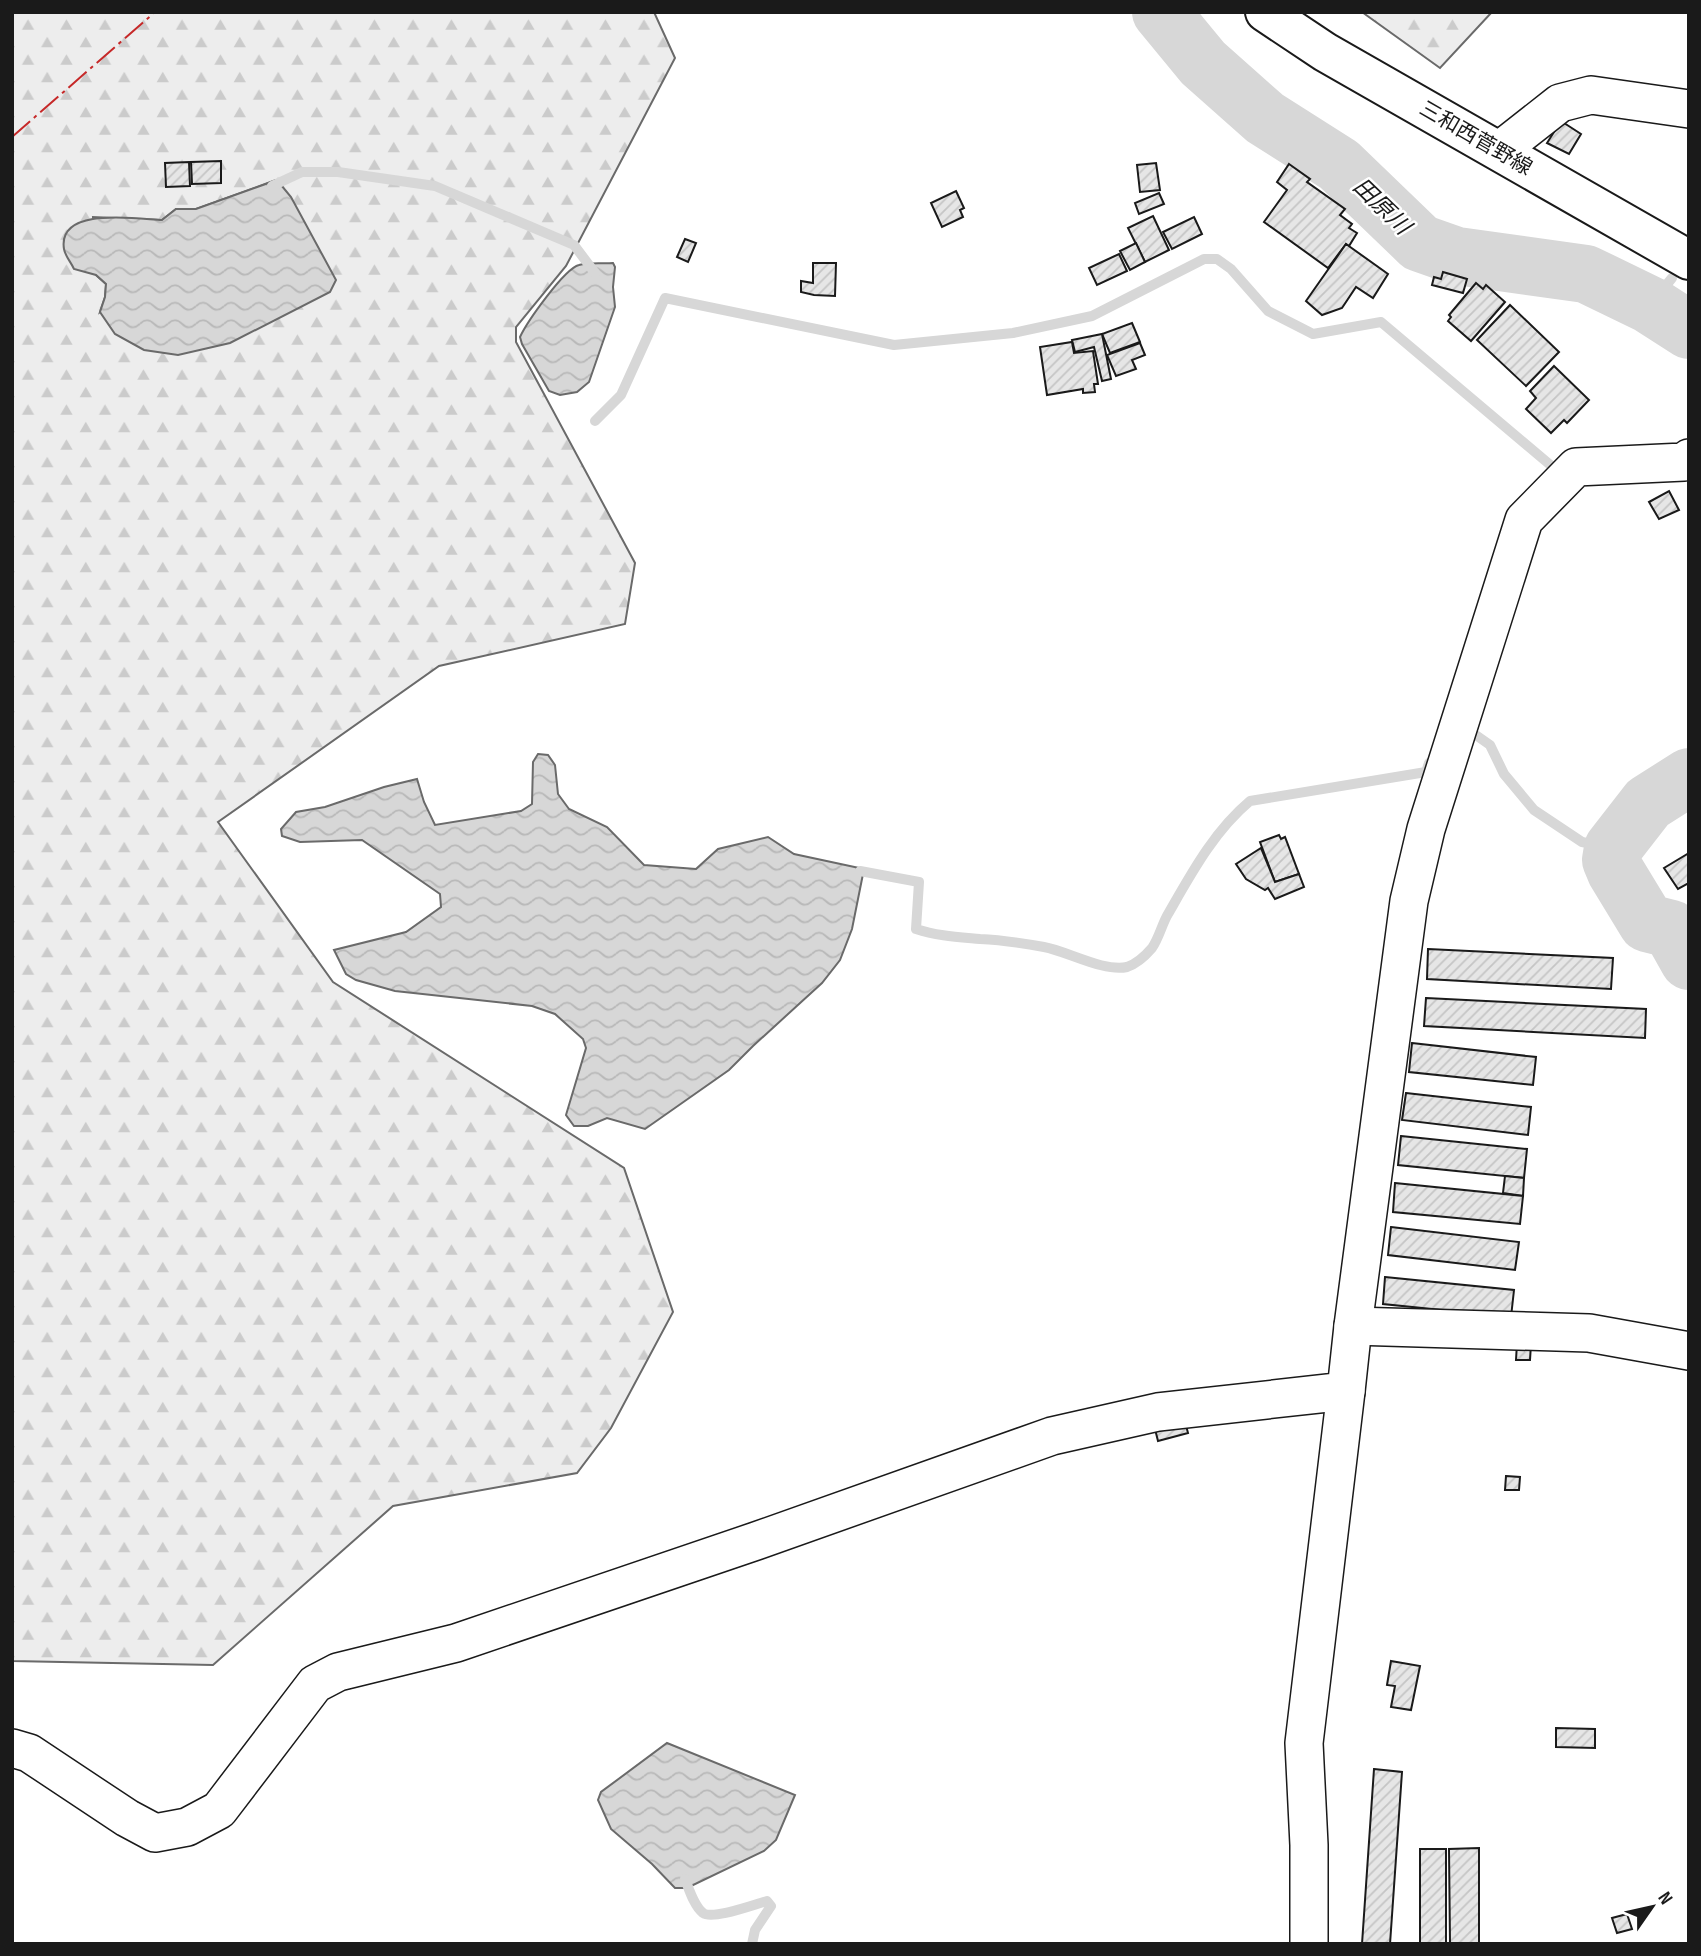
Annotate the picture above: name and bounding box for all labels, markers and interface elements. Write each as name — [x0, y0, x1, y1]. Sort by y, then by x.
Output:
street label: 三和西菅野線 — [1415, 96, 1537, 181]
water label: 田原川 — [1347, 173, 1418, 243]
north arrow — [1617, 1872, 1687, 1942]
text: N — [1652, 1888, 1677, 1909]

